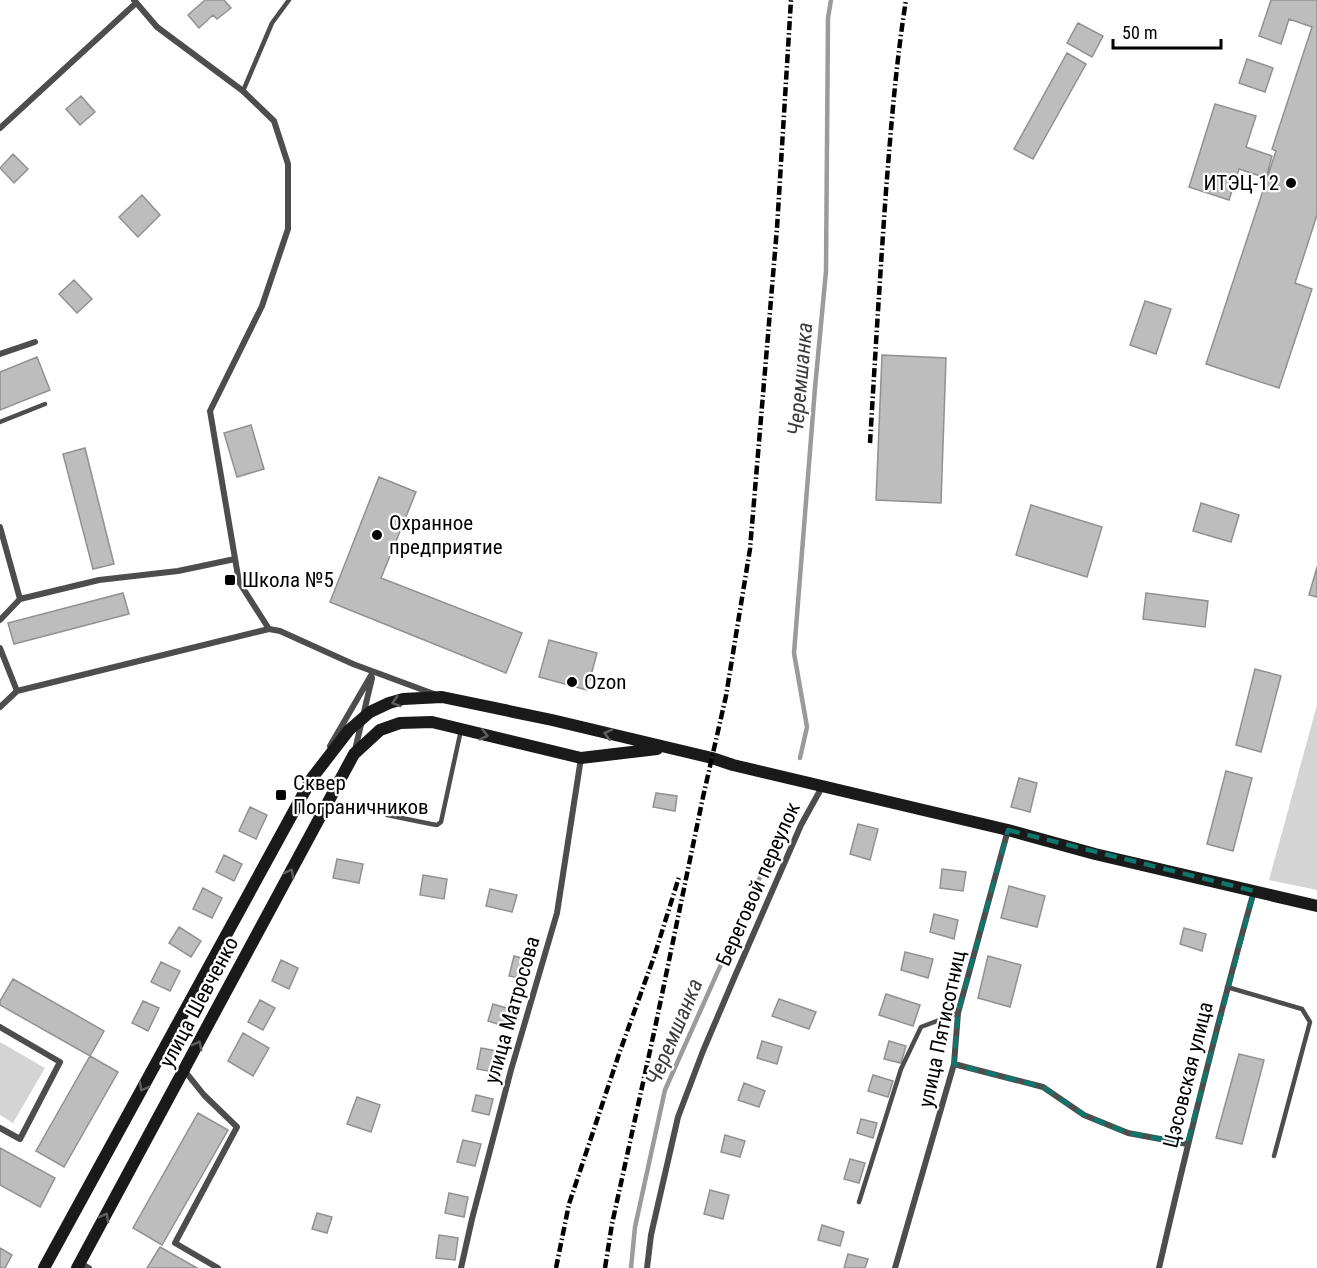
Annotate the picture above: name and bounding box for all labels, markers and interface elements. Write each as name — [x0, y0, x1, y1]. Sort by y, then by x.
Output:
scale bar — [1113, 12, 1221, 50]
text: 50 m — [1122, 22, 1157, 43]
place label: ИТЭЦ-12 — [1204, 171, 1279, 195]
marker: ИТЭЦ-12 — [1284, 176, 1298, 190]
water label: Черемшанка — [783, 321, 817, 437]
place label: Охранное предприятие — [389, 511, 503, 559]
marker: Охранное предприятие — [370, 528, 384, 542]
place label: Школа №5 — [242, 568, 334, 592]
marker: Школа №5 — [223, 573, 237, 587]
place label: Ozon — [584, 670, 626, 694]
marker: Ozon — [565, 675, 579, 689]
one-way arrow — [391, 695, 402, 707]
one-way arrow — [479, 728, 489, 741]
one-way arrow — [603, 728, 613, 741]
place label: Сквер Пограничников — [293, 771, 429, 819]
marker: Сквер Пограничников — [274, 788, 288, 802]
street label: Береговой переулок — [711, 798, 805, 970]
one-way arrow — [283, 869, 294, 879]
street label: улица Шевченко — [155, 933, 243, 1071]
street label: улица Матросова — [480, 934, 544, 1086]
street label: улица Пятисотниц — [914, 948, 970, 1110]
water label: Черемшанка — [640, 975, 708, 1089]
street label: Цэсовская улица — [1158, 999, 1218, 1151]
one-way arrow — [191, 1041, 202, 1051]
one-way arrow — [139, 1081, 150, 1092]
one-way arrow — [98, 1212, 109, 1223]

